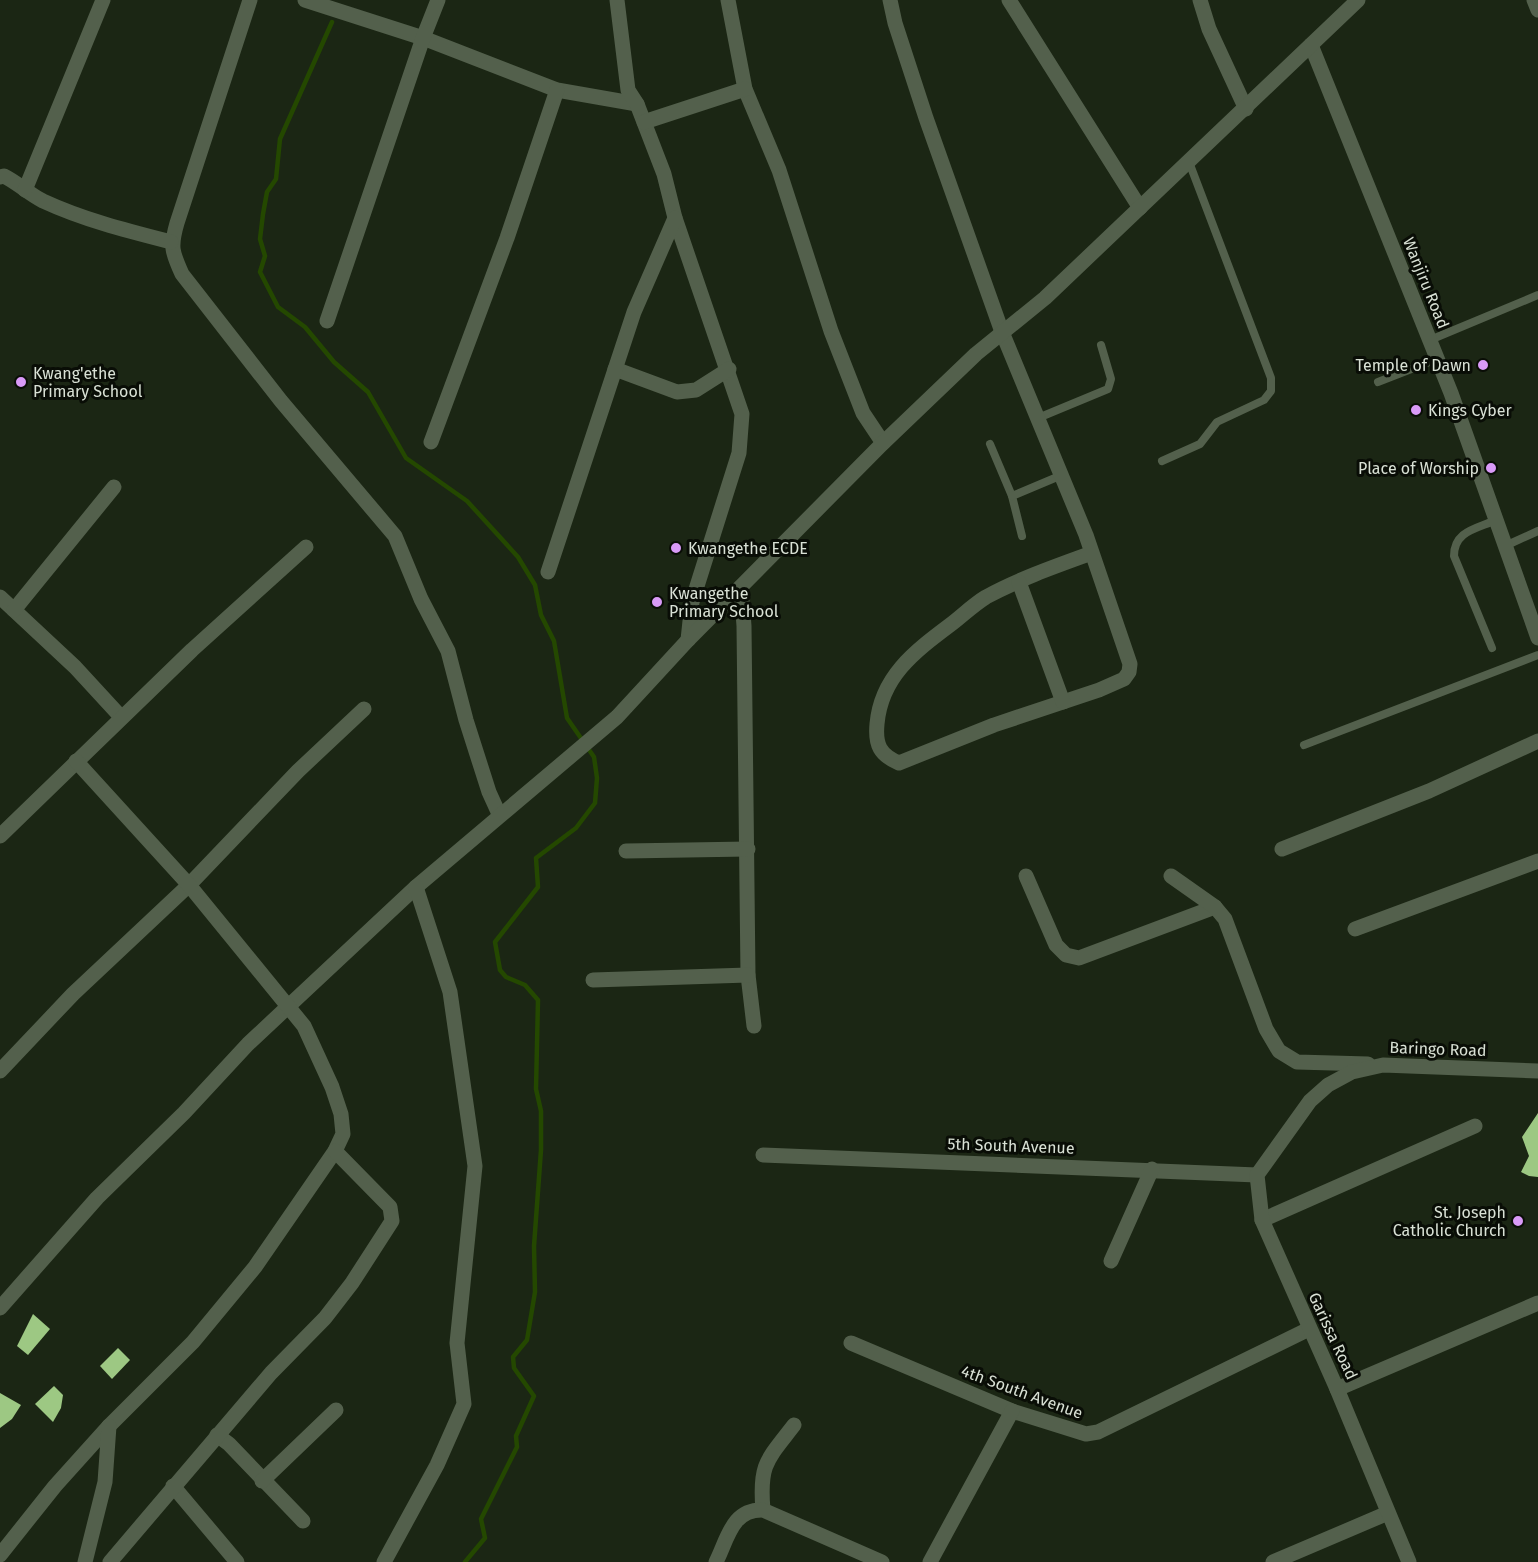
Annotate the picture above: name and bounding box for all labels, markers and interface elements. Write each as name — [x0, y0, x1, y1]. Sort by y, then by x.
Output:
street label: Wanjiru Road — [1399, 235, 1453, 331]
place label: Temple of Dawn — [1356, 356, 1471, 375]
marker: Temple of Dawn — [1476, 358, 1490, 372]
place label: Kwang'ethe Primary School — [33, 364, 143, 401]
marker: Kwang'ethe Primary School — [14, 375, 28, 389]
place label: Kings Cyber — [1428, 401, 1512, 420]
marker: Kings Cyber — [1409, 403, 1423, 417]
place label: Place of Worship — [1358, 459, 1479, 478]
marker: Place of Worship — [1484, 461, 1498, 475]
place label: Kwangethe ECDE — [688, 539, 808, 558]
marker: Kwangethe ECDE — [669, 541, 683, 555]
place label: Kwangethe Primary School — [669, 584, 779, 621]
marker: Kwangethe Primary School — [650, 595, 664, 609]
street label: Baringo Road — [1389, 1038, 1487, 1060]
street label: 5th South Avenue — [947, 1134, 1075, 1158]
place label: St. Joseph Catholic Church — [1393, 1203, 1506, 1240]
marker: St. Joseph Catholic Church — [1511, 1214, 1525, 1228]
street label: Garissa Road — [1305, 1289, 1361, 1383]
street label: 4th South Avenue — [959, 1361, 1085, 1423]

